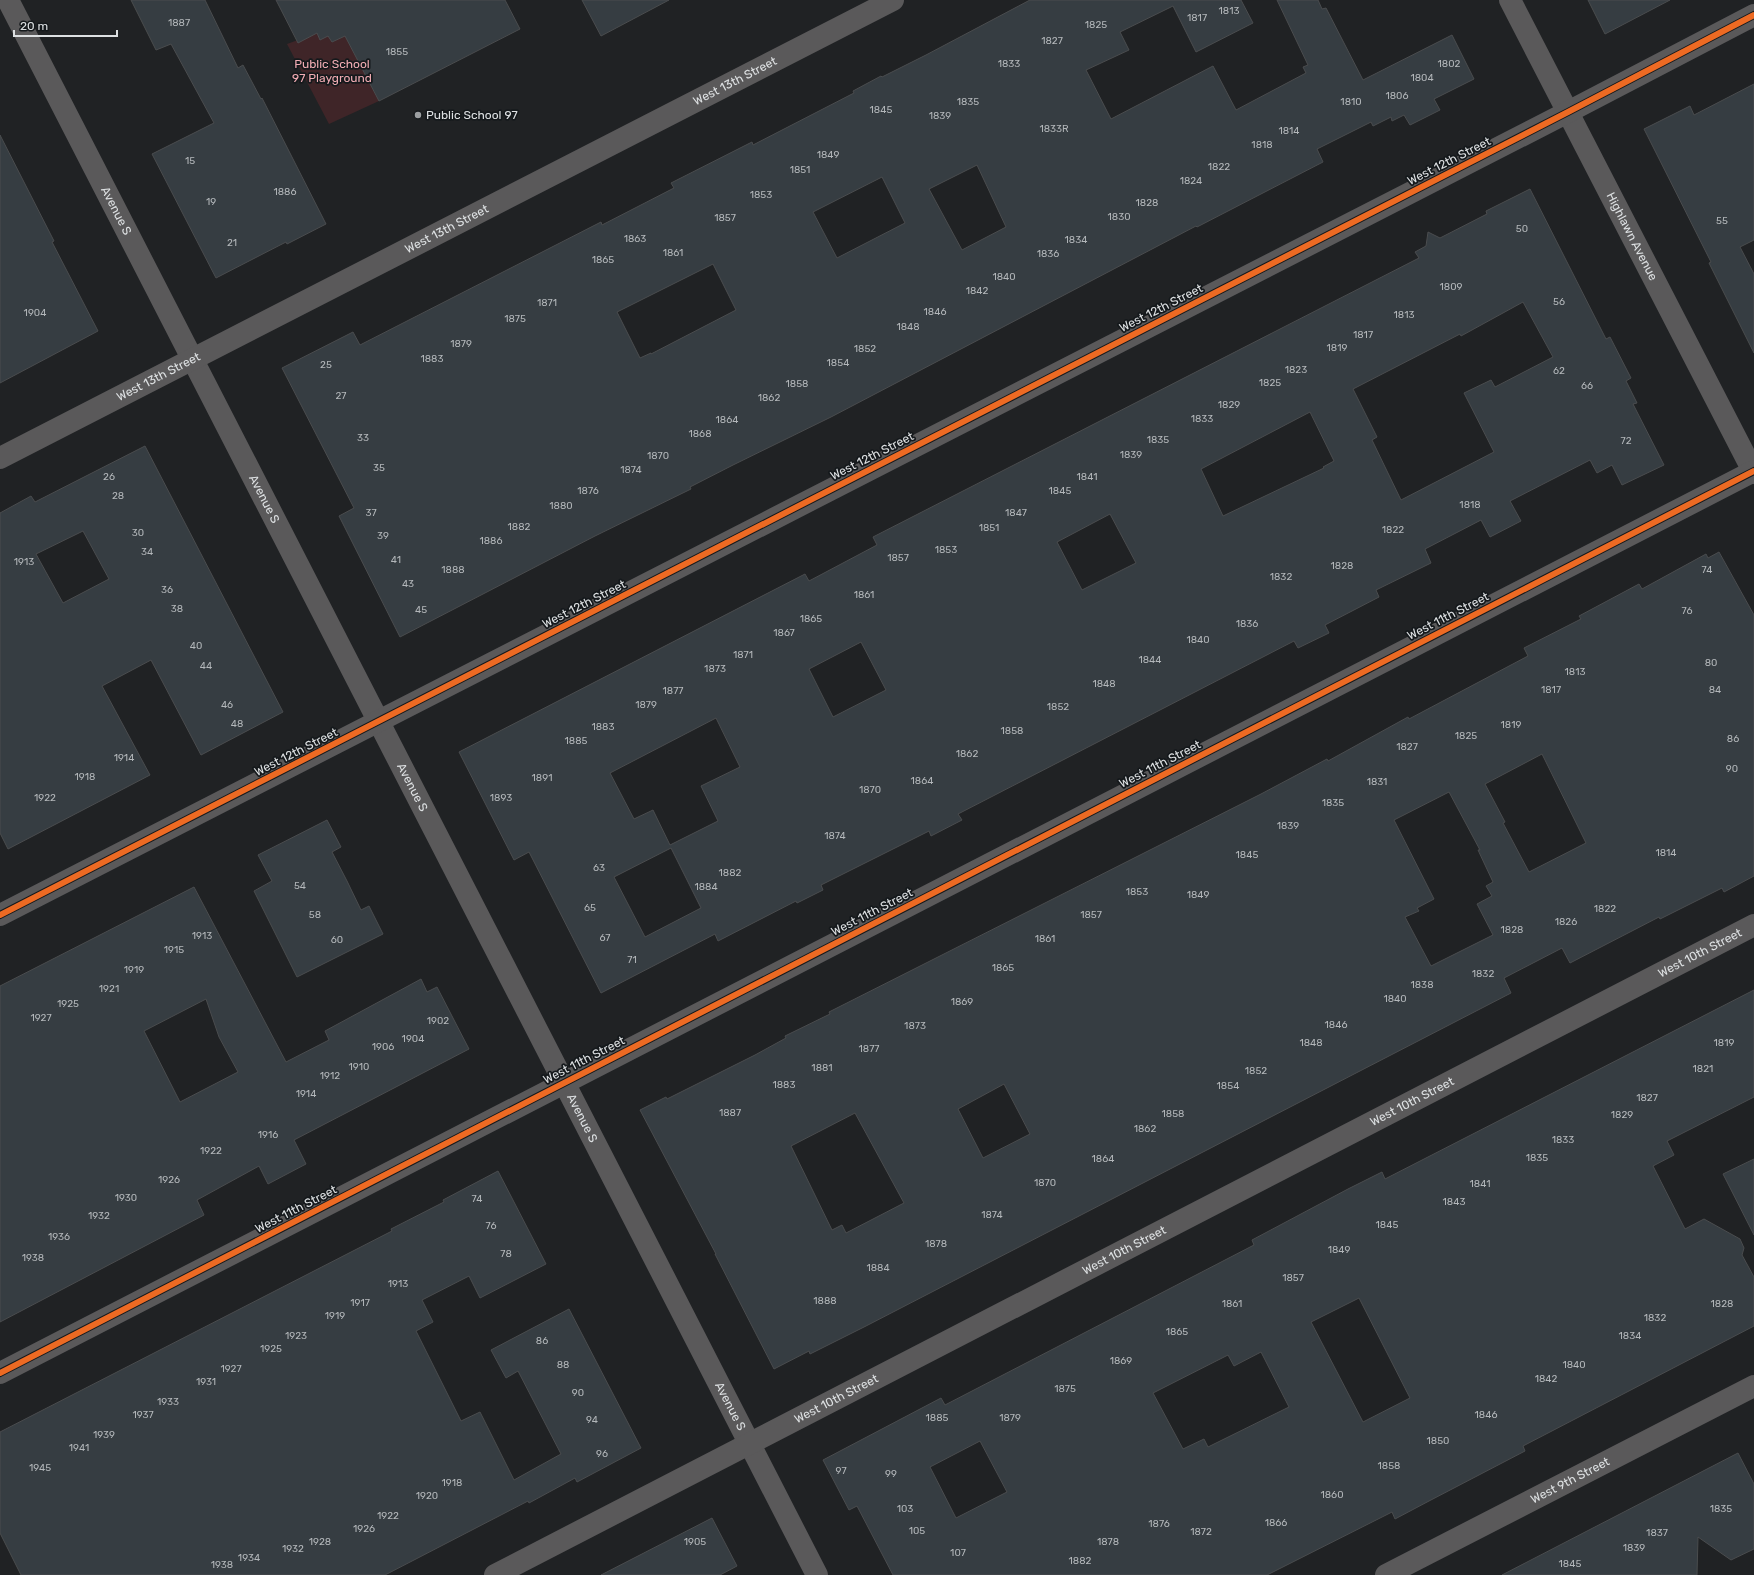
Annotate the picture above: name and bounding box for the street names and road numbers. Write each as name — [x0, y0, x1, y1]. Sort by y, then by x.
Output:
street label: West 13th Street — [691, 54, 779, 108]
street label: West 12th Street — [1405, 134, 1493, 188]
street label: Avenue S — [98, 184, 135, 237]
street label: Highlawn Avenue — [1603, 190, 1661, 283]
street label: West 13th Street — [403, 202, 491, 256]
street label: West 12th Street — [1117, 281, 1205, 335]
street label: West 13th Street — [114, 349, 203, 404]
street label: West 12th Street — [828, 429, 916, 483]
street label: Avenue S — [246, 472, 283, 526]
street label: West 12th Street — [540, 577, 628, 631]
street label: West 11th Street — [1405, 589, 1491, 643]
street label: West 12th Street — [252, 725, 340, 779]
street label: West 11th Street — [1117, 737, 1203, 791]
street label: Avenue S — [394, 761, 431, 814]
street label: West 11th Street — [829, 885, 915, 939]
street label: West 10th Street — [1656, 925, 1744, 980]
street label: West 11th Street — [541, 1033, 627, 1087]
street label: West 10th Street — [1368, 1074, 1457, 1129]
street label: Avenue S — [564, 1092, 601, 1145]
street label: West 11th Street — [253, 1182, 339, 1236]
street label: West 10th Street — [1080, 1223, 1169, 1278]
street label: West 10th Street — [792, 1371, 881, 1426]
street label: Avenue S — [712, 1380, 749, 1433]
street label: West 9th Street — [1528, 1454, 1612, 1506]

